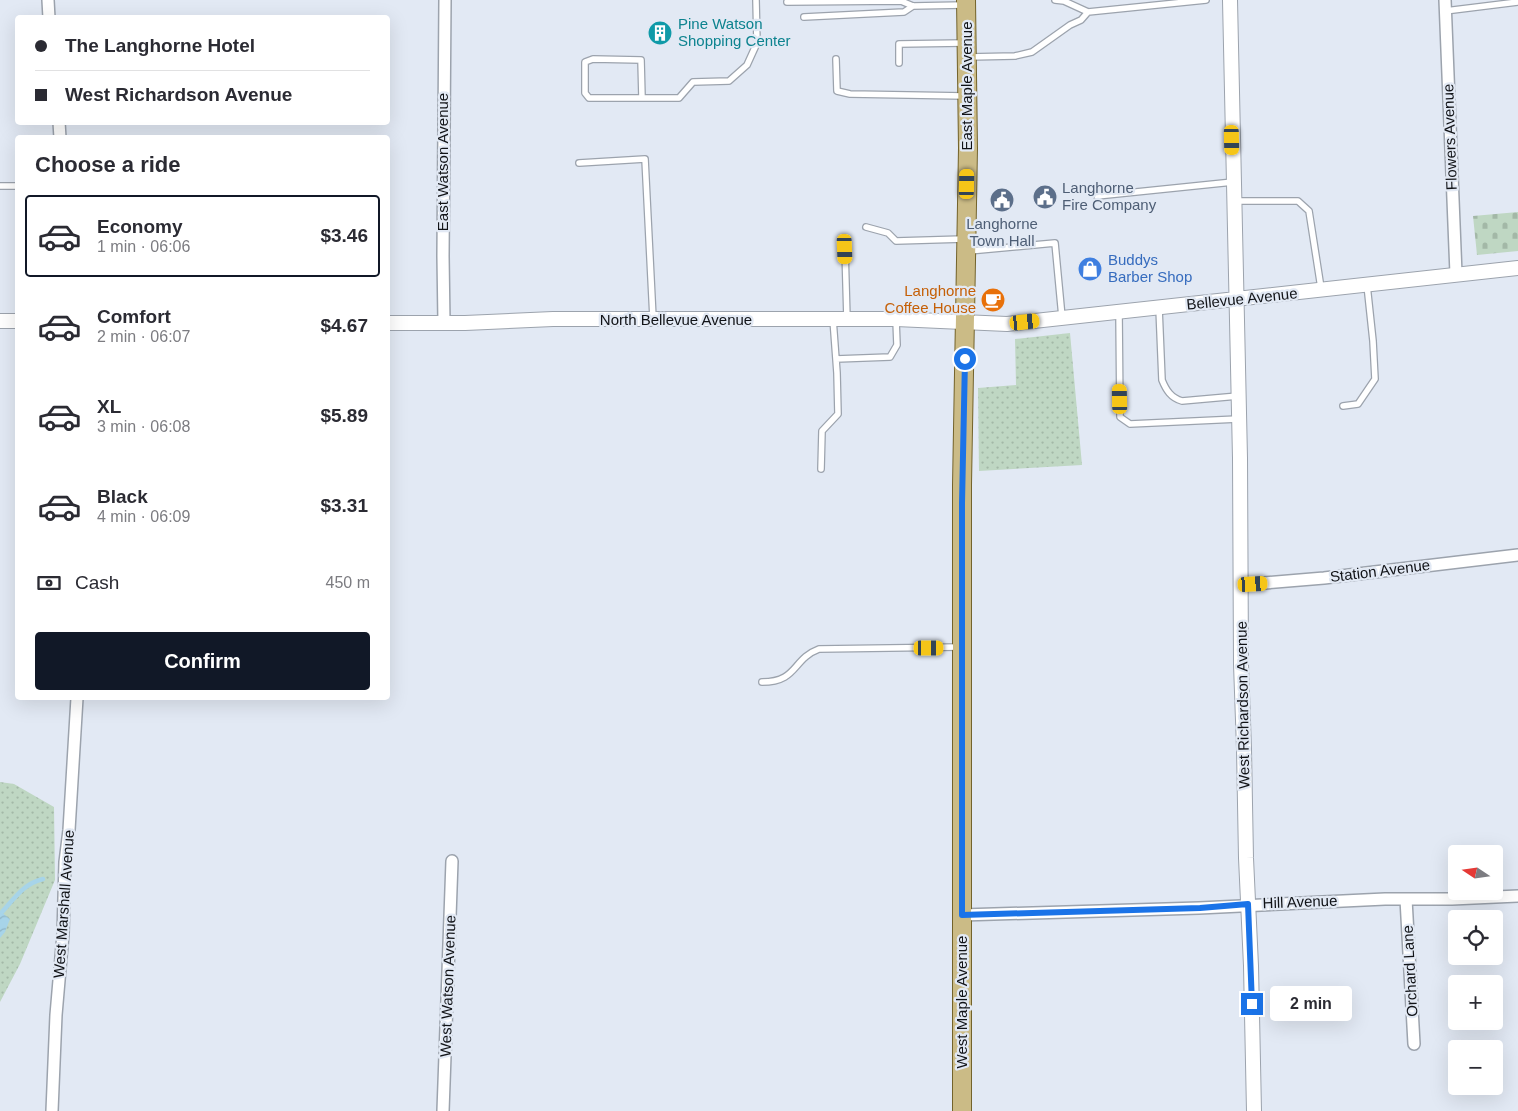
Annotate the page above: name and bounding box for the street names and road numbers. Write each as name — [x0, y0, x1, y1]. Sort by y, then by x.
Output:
street label: East Maple Avenue — [958, 22, 975, 150]
street label: Flowers Avenue — [1439, 84, 1460, 191]
street label: East Watson Avenue — [434, 93, 451, 231]
street label: Bellevue Avenue — [1186, 284, 1298, 313]
street label: North Bellevue Avenue — [600, 311, 752, 328]
street label: Station Avenue — [1329, 556, 1431, 585]
street label: West Richardson Avenue — [1233, 621, 1252, 789]
street label: West Marshall Avenue — [50, 829, 77, 979]
street label: Hill Avenue — [1262, 892, 1338, 911]
street label: West Watson Avenue — [437, 915, 458, 1057]
street label: Orchard Lane — [1399, 925, 1420, 1017]
street label: West Maple Avenue — [953, 936, 970, 1068]

